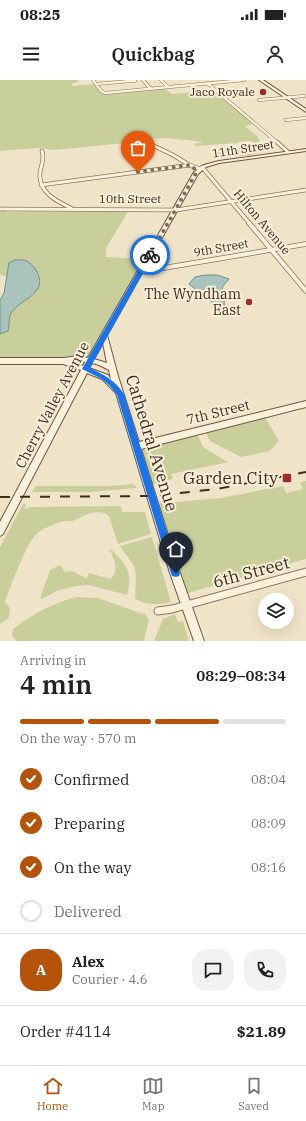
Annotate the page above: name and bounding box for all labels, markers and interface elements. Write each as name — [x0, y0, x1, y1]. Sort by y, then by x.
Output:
text: 08:25 — [20, 5, 61, 24]
icon: menu — [20, 43, 42, 65]
text: Quickbag — [112, 43, 194, 66]
icon: person — [264, 43, 286, 65]
place label: Jaco Royale — [190, 84, 255, 99]
marker: Jaco Royale — [258, 87, 268, 97]
pin — [121, 131, 155, 172]
street label: 11th Street — [211, 136, 275, 161]
icon: bag — [127, 137, 149, 159]
street label: Hilton Avenue — [231, 186, 294, 257]
street label: 10th Street — [99, 191, 161, 206]
courier — [130, 235, 170, 275]
street label: 9th Street — [192, 235, 250, 260]
icon: bike — [139, 244, 161, 266]
place label: The Wyndham East — [144, 285, 241, 319]
marker: The Wyndham East — [244, 297, 254, 307]
street label: Cherry Valley Avenue — [11, 339, 93, 471]
street label: Cathedral Avenue — [121, 372, 183, 514]
street label: 7th Street — [184, 395, 252, 429]
place label: Garden City — [183, 467, 279, 489]
marker: Garden City — [281, 472, 293, 484]
pin — [159, 532, 193, 573]
icon: home — [165, 538, 187, 560]
street label: 6th Street — [210, 551, 292, 593]
map controls — [258, 593, 294, 629]
button: layers — [258, 593, 294, 629]
text: Arriving in — [20, 652, 86, 669]
text: 08:29–08:34 — [196, 666, 286, 685]
text: 4 min — [20, 667, 92, 701]
text: On the way · 570 m — [20, 730, 136, 747]
icon: check — [20, 768, 42, 790]
text: Confirmed — [54, 770, 129, 789]
text: 08:04 — [251, 771, 286, 788]
icon: check — [20, 812, 42, 834]
text: Preparing — [54, 814, 125, 833]
text: 08:09 — [251, 815, 286, 832]
icon: check — [20, 856, 42, 878]
text: On the way — [54, 858, 132, 877]
text: 08:16 — [251, 859, 286, 876]
text: Delivered — [54, 902, 122, 921]
button: chat — [192, 949, 234, 991]
button: phone — [244, 949, 286, 991]
text: Alex — [72, 952, 104, 971]
text: A — [36, 960, 46, 979]
text: Courier · 4.6 — [72, 971, 148, 988]
text: Order #4114 — [20, 1022, 111, 1041]
text: $21.89 — [237, 1022, 286, 1041]
tab: Home — [37, 1075, 68, 1113]
tab: Map — [142, 1075, 164, 1113]
tab: Saved — [238, 1075, 269, 1113]

